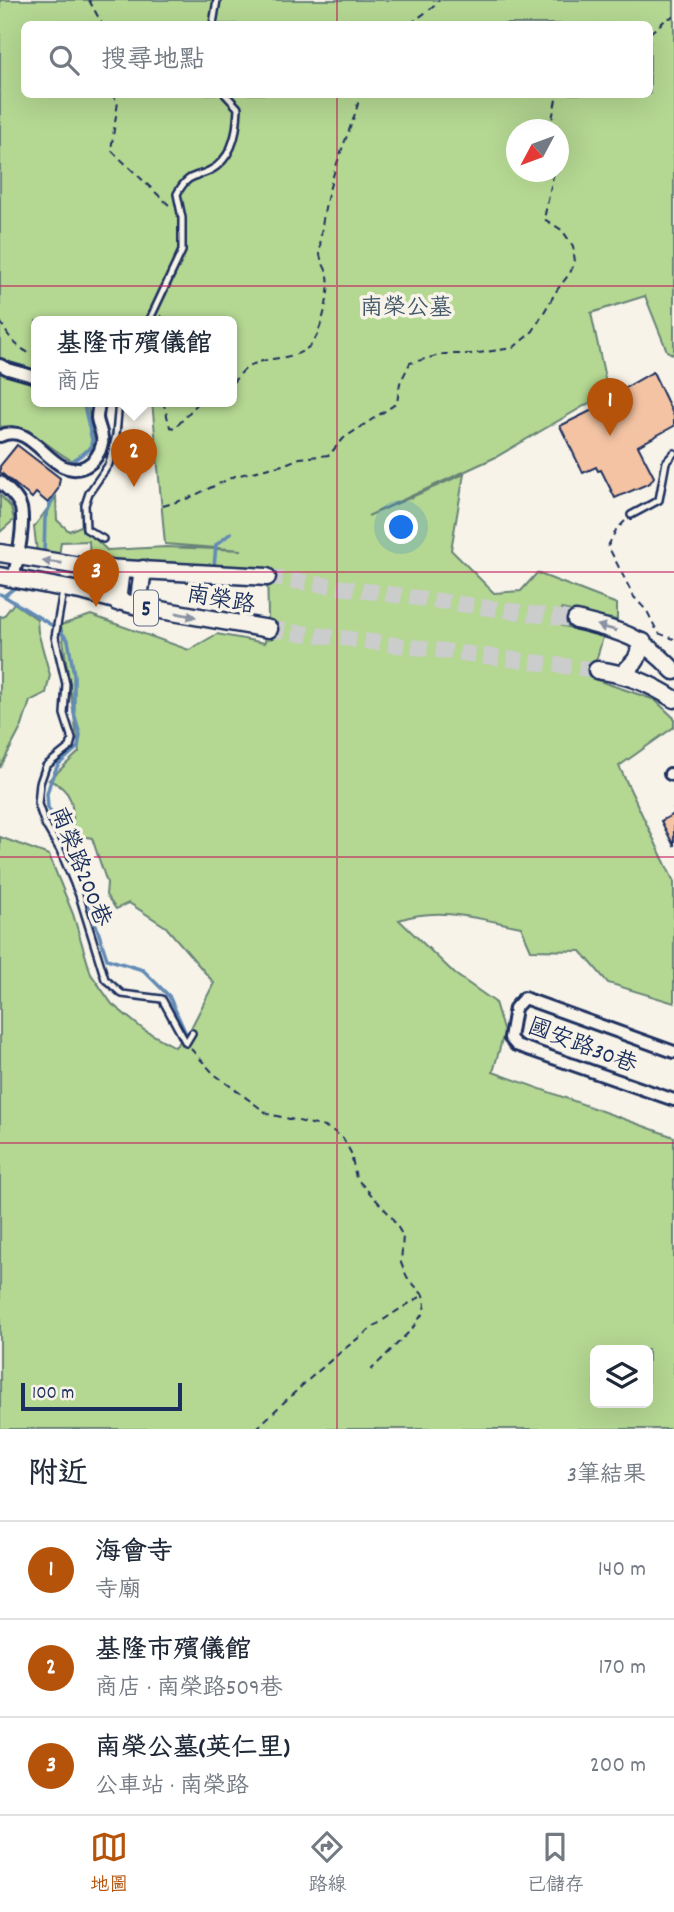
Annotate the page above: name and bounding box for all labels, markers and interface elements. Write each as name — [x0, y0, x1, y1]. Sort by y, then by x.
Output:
search box — [21, 21, 653, 98]
icon: search — [45, 41, 83, 79]
text: 搜尋地點 — [101, 43, 205, 80]
north arrow — [506, 119, 569, 182]
park label: 南榮公墓 — [360, 293, 452, 326]
popup — [31, 316, 237, 407]
text: 基隆市殯儀館 — [56, 327, 212, 364]
text: 商店 — [56, 367, 102, 400]
pin: 1 — [587, 378, 633, 436]
pin: 2 — [111, 429, 157, 487]
your location — [384, 510, 418, 544]
pin: 3 — [73, 549, 119, 607]
one-way arrow — [41, 556, 63, 567]
street label: 南榮路 — [184, 579, 257, 624]
road number: 5 — [134, 590, 158, 626]
one-way arrow — [175, 610, 197, 621]
one-way arrow — [596, 622, 618, 633]
street label: 南榮路200巷 — [40, 802, 118, 933]
street label: 國安路30巷 — [522, 1011, 642, 1084]
map controls — [590, 1345, 653, 1408]
button: layers — [590, 1345, 653, 1408]
scale bar — [21, 1380, 182, 1412]
text: 100 m — [32, 1381, 74, 1408]
text: 附近 — [28, 1455, 88, 1498]
text: 3筆結果 — [567, 1460, 646, 1493]
text: 海會寺 — [95, 1535, 173, 1572]
text: 1 — [48, 1554, 54, 1587]
text: 140 m — [598, 1554, 646, 1587]
text: 寺廟 — [95, 1575, 141, 1608]
text: 基隆市殯儀館 — [95, 1633, 251, 1670]
text: 2 — [46, 1652, 56, 1685]
text: 170 m — [599, 1652, 646, 1685]
text: 商店 · 南榮路509巷 — [95, 1673, 283, 1706]
text: 南榮公墓(英仁里) — [95, 1731, 290, 1768]
text: 3 — [46, 1750, 56, 1783]
text: 200 m — [590, 1750, 646, 1783]
text: 公車站 · 南榮路 — [95, 1771, 249, 1804]
tab: 地圖 — [90, 1828, 128, 1900]
tab: 路線 — [308, 1828, 347, 1900]
tab: 已儲存 — [527, 1828, 584, 1900]

